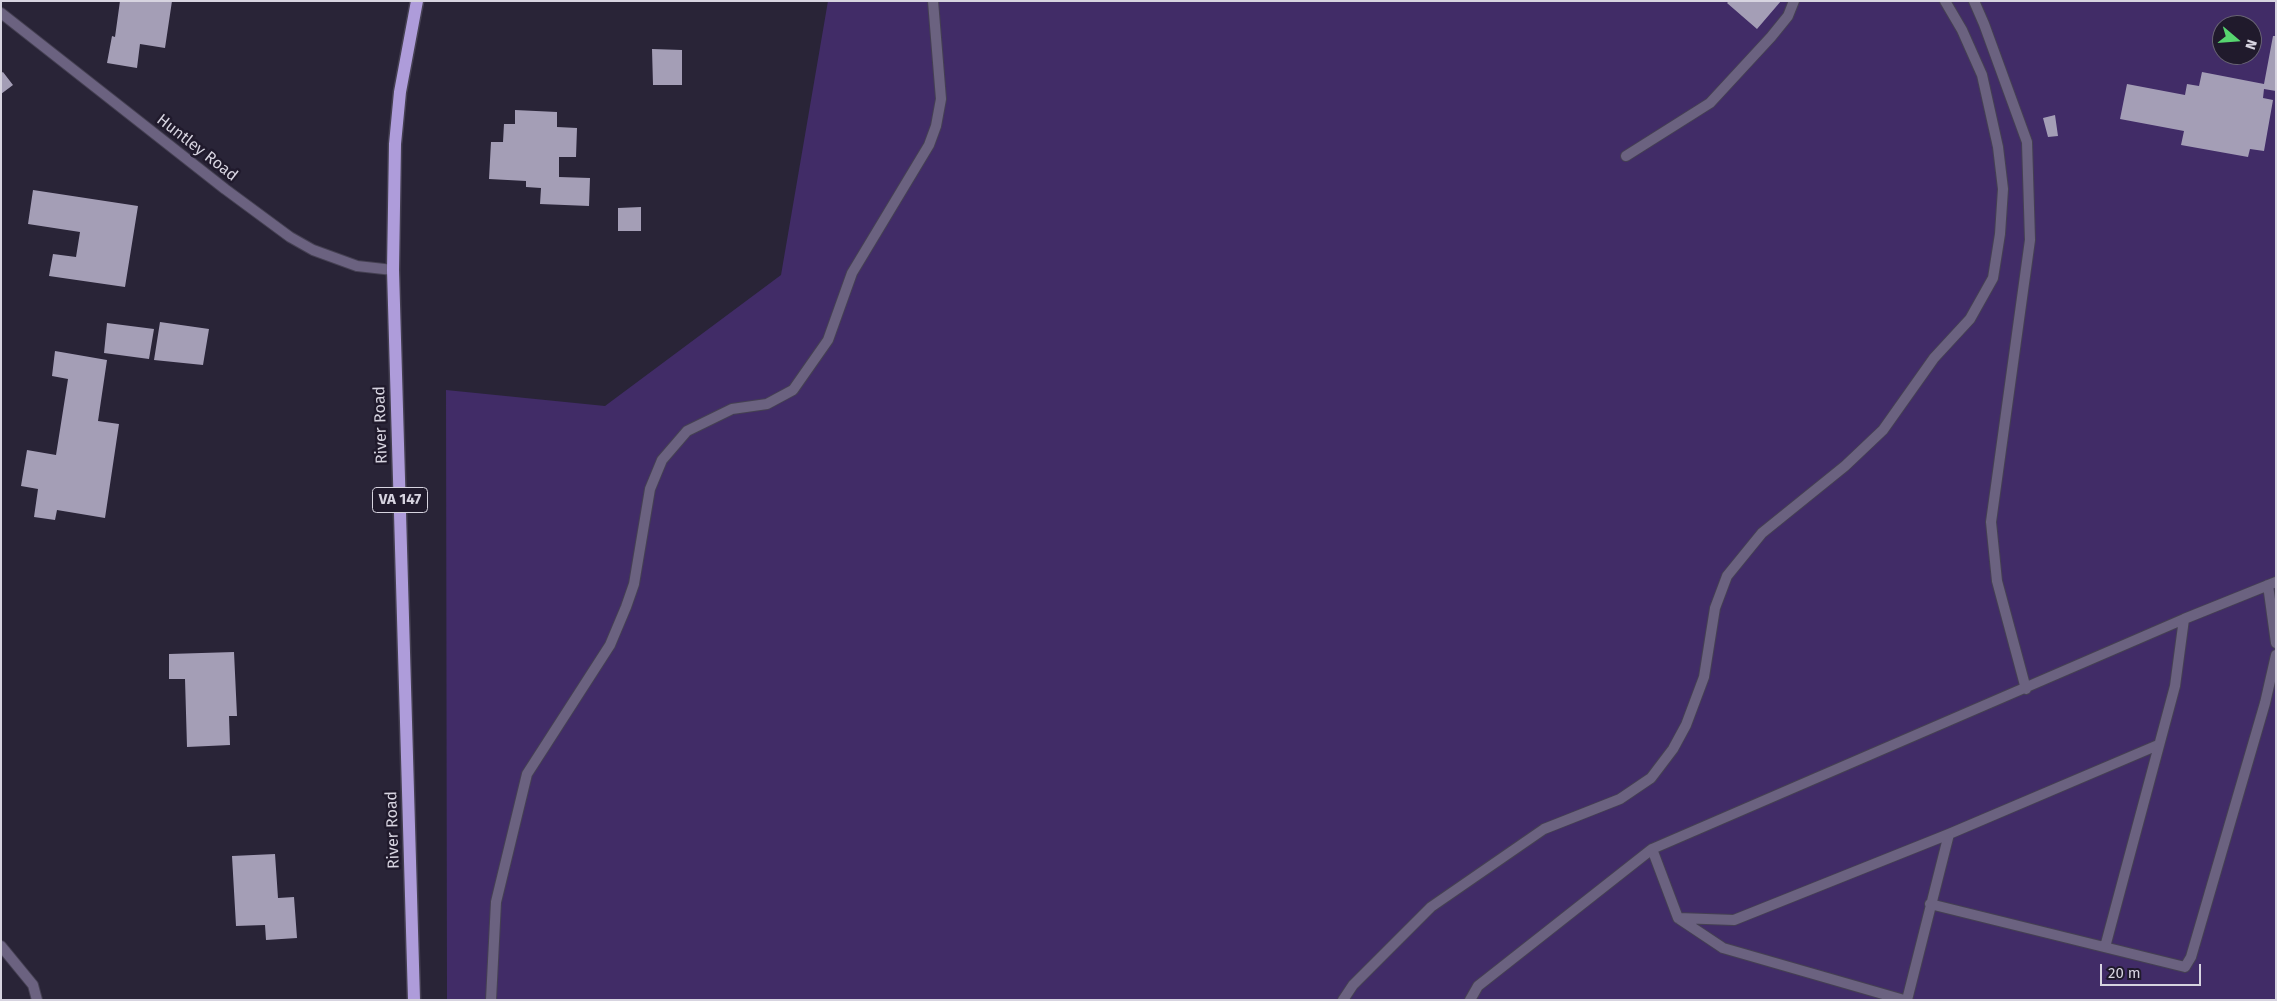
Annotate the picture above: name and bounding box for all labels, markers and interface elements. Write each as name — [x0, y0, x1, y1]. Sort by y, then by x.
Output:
north arrow — [2212, 15, 2262, 65]
text: N — [2241, 37, 2260, 52]
street label: Huntley Road — [153, 110, 241, 186]
street label: River Road — [370, 386, 392, 464]
road number: VA 147 — [372, 488, 428, 512]
street label: River Road — [382, 791, 404, 869]
scale bar — [2102, 954, 2203, 986]
text: 20 m — [2108, 964, 2141, 982]

